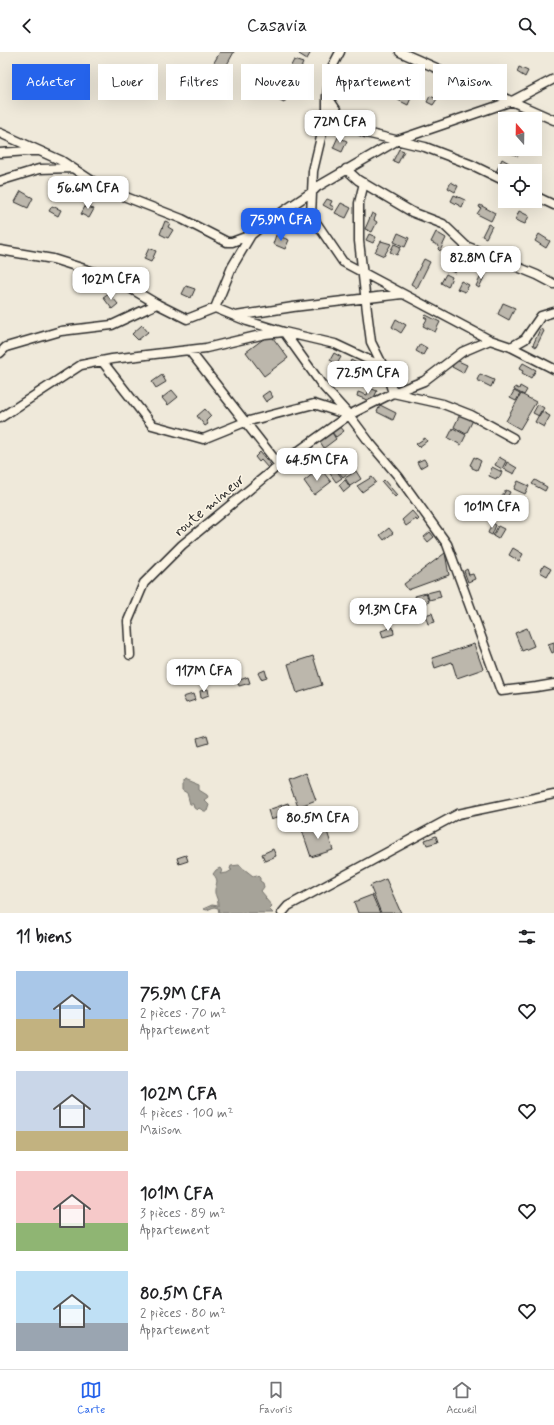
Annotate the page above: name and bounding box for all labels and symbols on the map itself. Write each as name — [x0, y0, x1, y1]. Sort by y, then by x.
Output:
pin: 72M CFA — [303, 110, 377, 144]
north arrow — [498, 112, 542, 156]
pin: 56.6M CFA — [42, 176, 134, 210]
pin: 75.9M CFA — [235, 208, 327, 242]
pin: 82.8M CFA — [435, 246, 527, 280]
pin: 102M CFA — [70, 267, 152, 301]
pin: 72.5M CFA — [322, 361, 414, 395]
pin: 64.5M CFA — [271, 448, 363, 482]
street label: route mineur — [170, 470, 249, 541]
pin: 101M CFA — [451, 495, 533, 529]
pin: 91.3M CFA — [342, 598, 434, 632]
pin: 117M CFA — [163, 659, 245, 693]
pin: 80.5M CFA — [272, 806, 364, 840]

